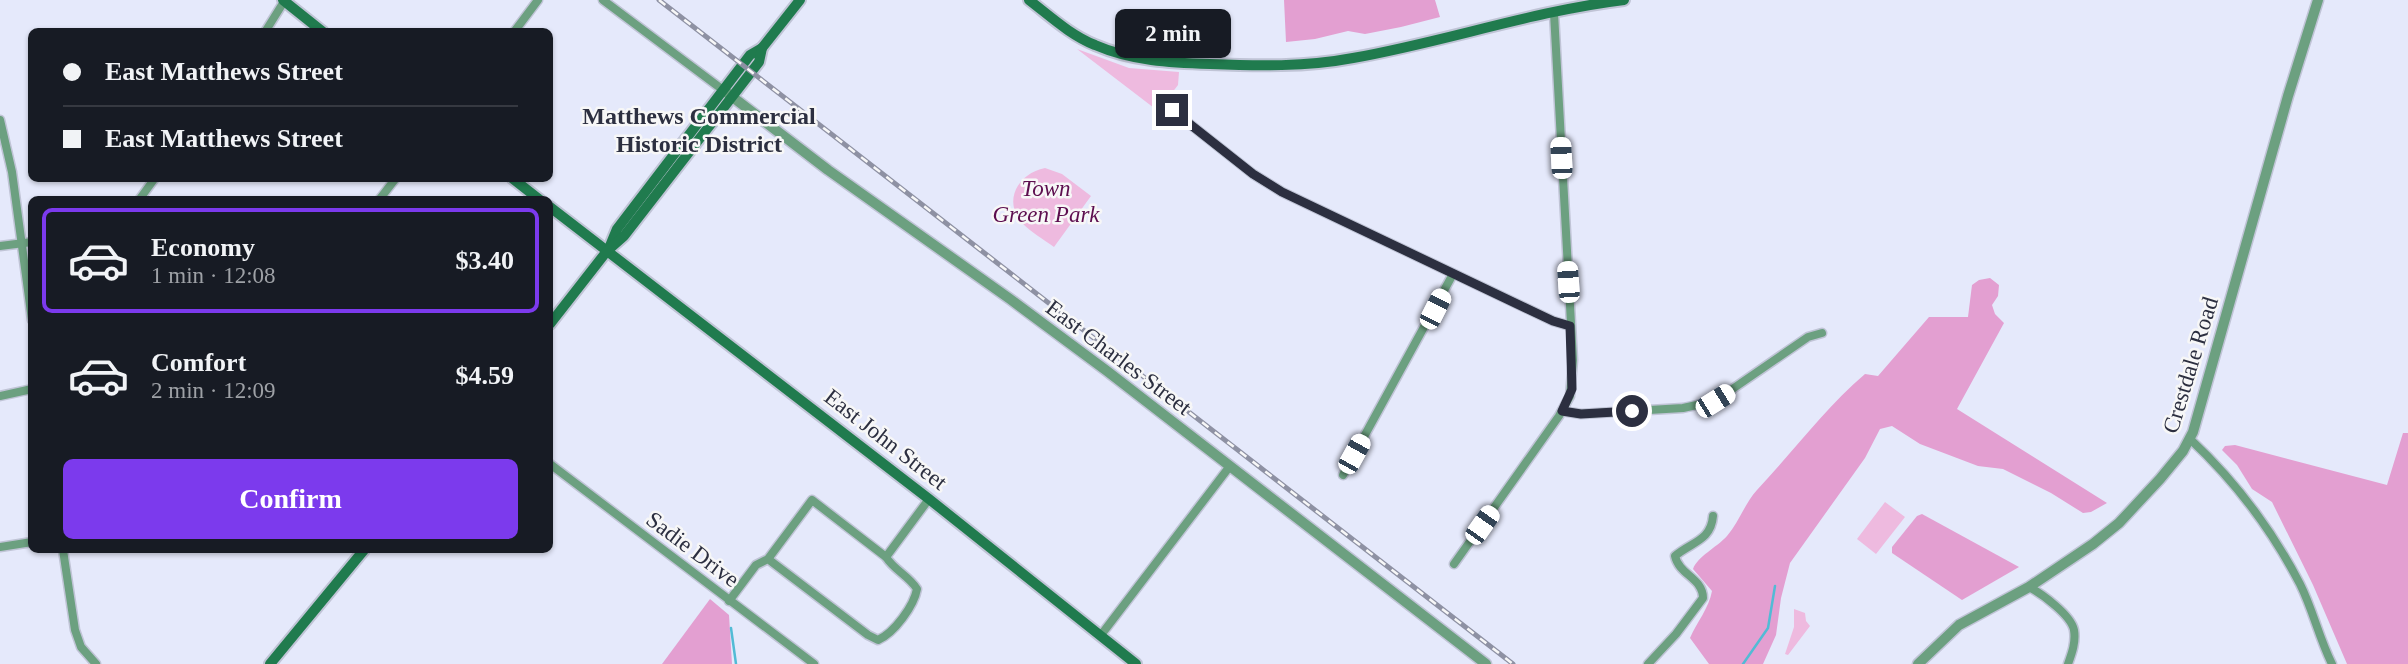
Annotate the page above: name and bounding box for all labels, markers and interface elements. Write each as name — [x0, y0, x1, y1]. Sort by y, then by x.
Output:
callout: 2 min — [1114, 8, 1230, 57]
text: 2 min — [1145, 21, 1201, 46]
text: East Matthews Street — [105, 57, 343, 86]
route end — [1156, 94, 1188, 126]
district label: Matthews Commercial Historic District — [582, 103, 816, 157]
text: East Matthews Street — [105, 124, 343, 153]
car — [1550, 136, 1573, 180]
park label: Town Green Park — [992, 176, 1100, 227]
icon: car — [67, 229, 130, 292]
text: Economy — [151, 233, 255, 262]
text: $3.40 — [456, 246, 514, 275]
car — [1557, 260, 1580, 304]
text: 1 min · 12:08 — [151, 263, 276, 288]
car — [1417, 286, 1454, 332]
street label: Crestdale Road — [2158, 294, 2223, 436]
street label: East Charles Street — [1041, 295, 1197, 420]
icon: car — [67, 344, 130, 407]
text: Comfort — [151, 348, 246, 377]
text: $4.59 — [456, 361, 514, 390]
text: 2 min · 12:09 — [151, 378, 276, 403]
car — [1692, 381, 1739, 421]
street label: East John Street — [820, 384, 952, 495]
route start — [1616, 395, 1648, 427]
car — [1335, 431, 1374, 477]
button: Confirm — [63, 459, 518, 539]
car — [1462, 502, 1503, 548]
street label: Sadie Drive — [642, 507, 744, 592]

